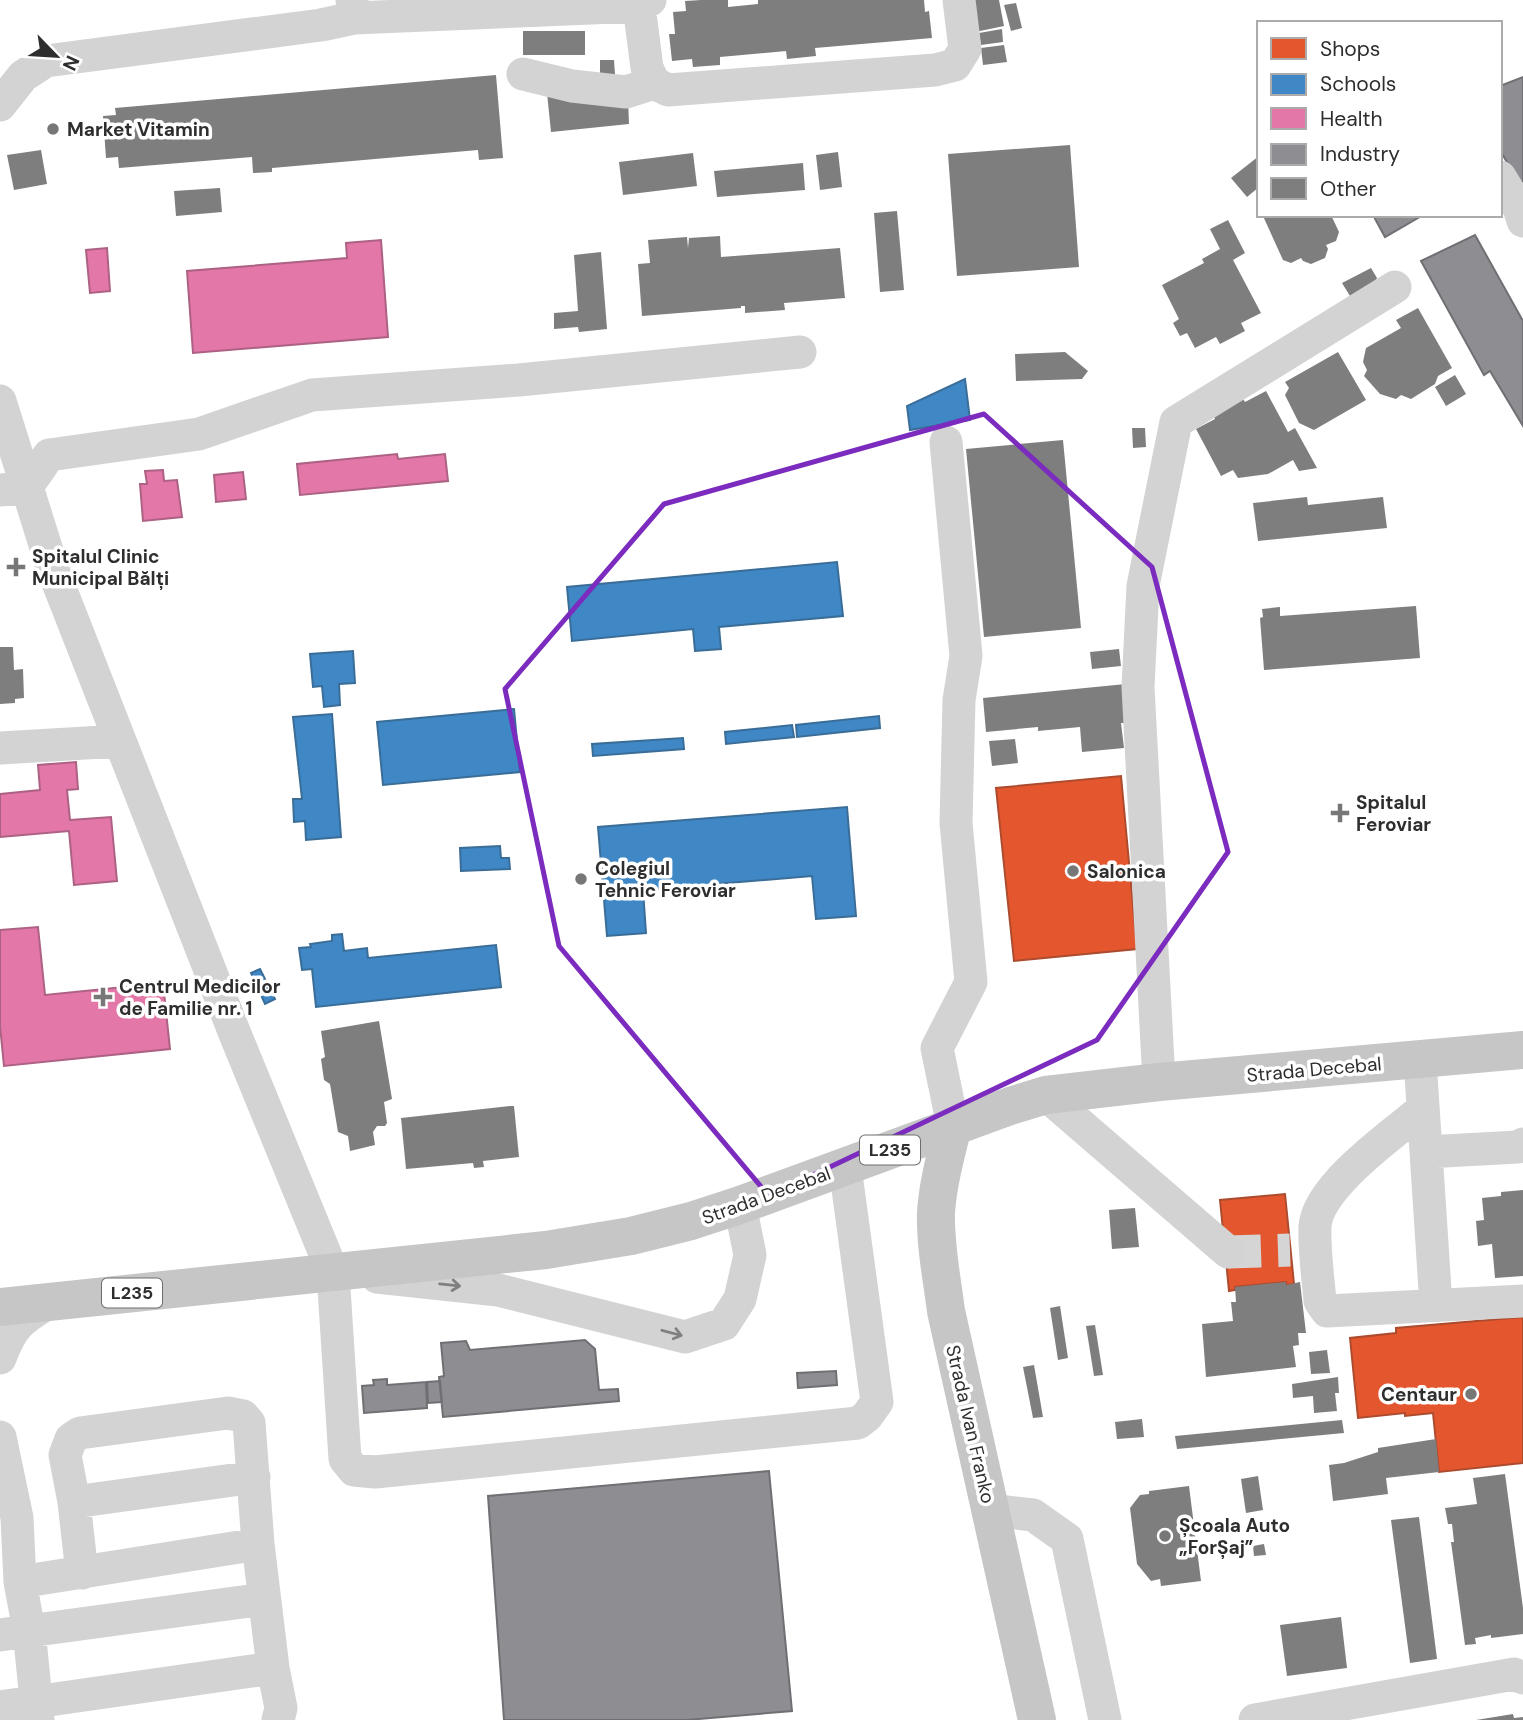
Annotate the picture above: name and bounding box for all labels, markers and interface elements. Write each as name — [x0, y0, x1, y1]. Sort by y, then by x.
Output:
north arrow — [21, 21, 91, 91]
legend — [1257, 21, 1502, 217]
text: Shops — [1320, 35, 1380, 63]
text: N — [57, 51, 85, 75]
text: Schools — [1320, 70, 1396, 98]
text: Health — [1320, 105, 1383, 133]
place label: Market Vitamin — [67, 117, 210, 142]
marker: Market Vitamin — [45, 121, 61, 137]
text: Industry — [1320, 140, 1400, 168]
text: Other — [1320, 175, 1376, 203]
place label: Spitalul Clinic Municipal Bălți — [32, 544, 169, 591]
marker: Spitalul Clinic Municipal Bălți — [6, 557, 26, 577]
place label: Spitalul Feroviar — [1356, 790, 1431, 837]
marker: Spitalul Feroviar — [1330, 803, 1350, 823]
place label: Colegiul Tehnic Feroviar — [595, 856, 736, 903]
place label: Salonica — [1087, 859, 1166, 884]
marker: Salonica — [1065, 863, 1081, 879]
marker: Colegiul Tehnic Feroviar — [573, 871, 589, 887]
place label: Centrul Medicilor de Familie nr. 1 — [119, 974, 281, 1021]
marker: Centrul Medicilor de Familie nr. 1 — [93, 987, 113, 1007]
street label: Strada Decebal — [1246, 1051, 1382, 1088]
road number: L235 — [860, 1135, 920, 1164]
street label: Strada Decebal — [698, 1161, 834, 1230]
road number: L235 — [102, 1278, 162, 1308]
one-way arrow — [438, 1279, 461, 1292]
one-way arrow — [660, 1327, 682, 1340]
street label: Strada Ivan Franko — [940, 1342, 1001, 1506]
place label: Centaur — [1381, 1382, 1457, 1407]
marker: Centaur — [1463, 1386, 1479, 1402]
place label: Școala Auto „ForȘaj” — [1179, 1513, 1290, 1560]
marker: Școala Auto „ForȘaj” — [1157, 1528, 1173, 1544]

